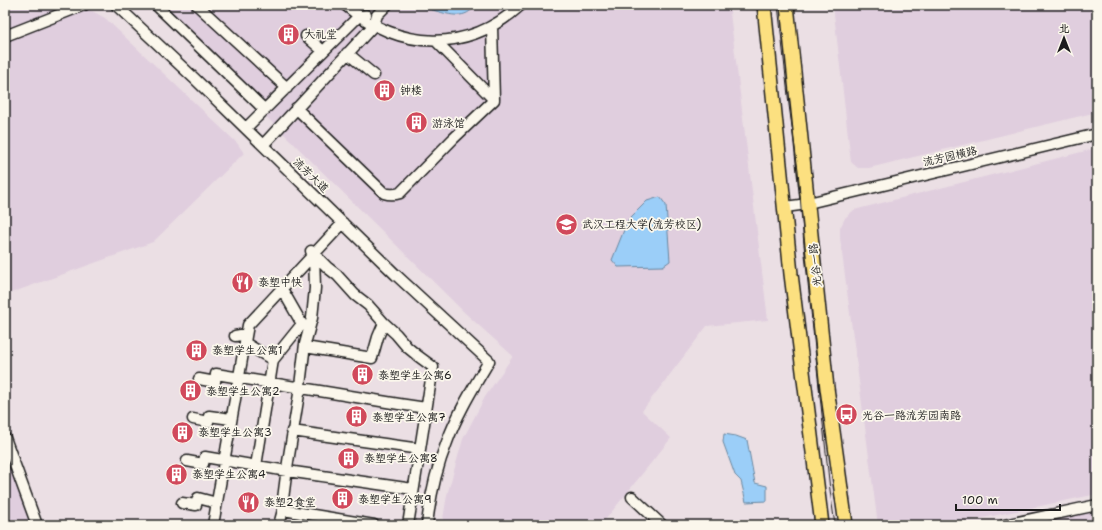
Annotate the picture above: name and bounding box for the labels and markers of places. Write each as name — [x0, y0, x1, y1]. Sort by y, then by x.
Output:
building icon: 大礼堂 — [276, 21, 302, 47]
place label: 大礼堂 — [304, 27, 337, 42]
building icon: 钟楼 — [372, 77, 398, 103]
place label: 钟楼 — [400, 83, 422, 98]
building icon: 游泳馆 — [403, 110, 429, 136]
place label: 游泳馆 — [432, 116, 465, 131]
school or university icon: 武汉工程大学(流芳校区) — [553, 211, 579, 237]
place label: 武汉工程大学(流芳校区) — [582, 217, 701, 232]
restaurant icon: 泰塑中快 — [229, 269, 255, 295]
place label: 泰塑中快 — [258, 275, 302, 290]
building icon: 泰塑学生公寓1 — [184, 337, 210, 363]
place label: 泰塑学生公寓1 — [212, 343, 283, 358]
building icon: 泰塑学生公寓6 — [350, 362, 376, 388]
place label: 泰塑学生公寓6 — [378, 368, 452, 383]
building icon: 泰塑学生公寓2 — [177, 378, 203, 404]
place label: 泰塑学生公寓2 — [206, 384, 280, 399]
bus stop icon: 光谷一路流芳园南路 — [834, 402, 860, 428]
building icon: 泰塑学生公寓7 — [343, 404, 369, 430]
place label: 光谷一路流芳园南路 — [862, 408, 961, 423]
place label: 泰塑学生公寓7 — [372, 410, 446, 425]
building icon: 泰塑学生公寓3 — [170, 419, 196, 445]
place label: 泰塑学生公寓3 — [198, 425, 272, 440]
building icon: 泰塑学生公寓8 — [336, 445, 362, 471]
place label: 泰塑学生公寓8 — [364, 451, 438, 466]
building icon: 泰塑学生公寓4 — [164, 461, 190, 487]
place label: 泰塑学生公寓4 — [192, 467, 266, 482]
building icon: 泰塑学生公寓9 — [330, 486, 356, 512]
restaurant icon: 泰塑2食堂 — [235, 489, 261, 515]
place label: 泰塑学生公寓9 — [358, 492, 432, 507]
place label: 泰塑2食堂 — [264, 495, 316, 510]

